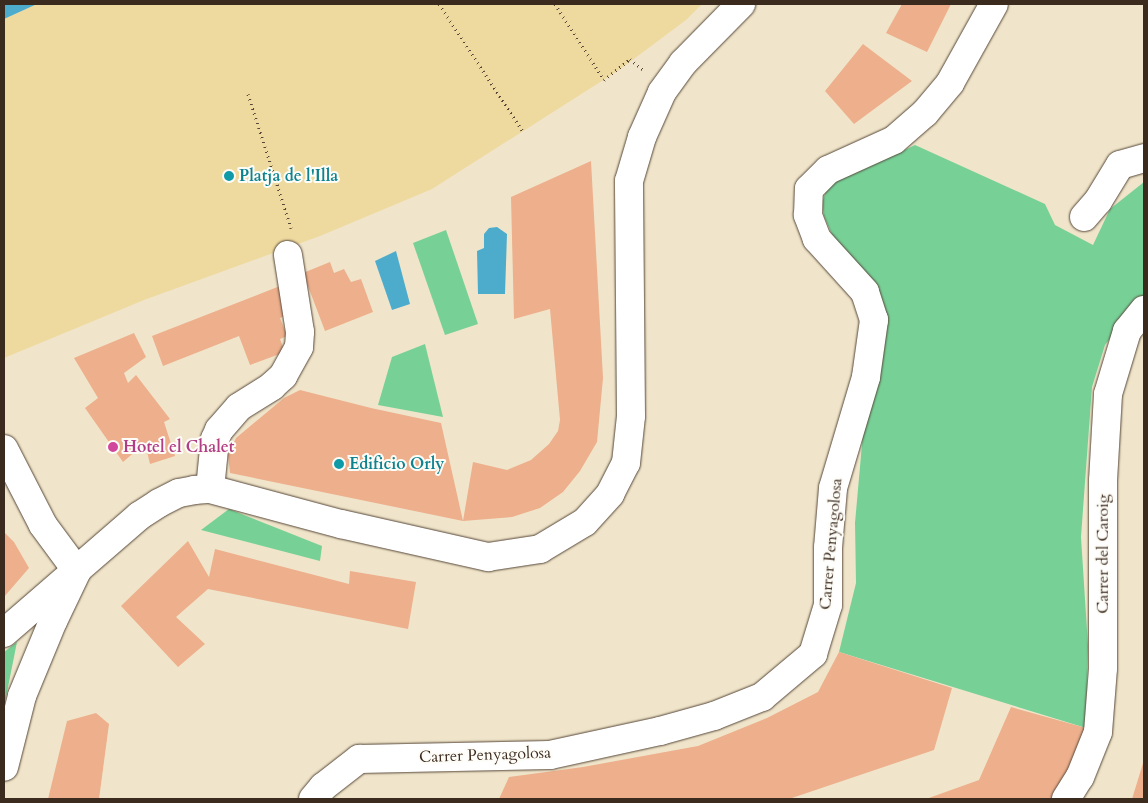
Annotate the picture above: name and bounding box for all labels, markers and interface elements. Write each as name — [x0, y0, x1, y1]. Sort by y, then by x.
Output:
place label: Platja de l'Illa — [239, 166, 338, 186]
marker: Platja de l'Illa — [223, 170, 235, 182]
place label: Hotel el Chalet — [123, 437, 234, 457]
marker: Hotel el Chalet — [107, 441, 119, 453]
place label: Edificio Orly — [349, 454, 444, 474]
marker: Edificio Orly — [333, 458, 345, 470]
street label: Carrer Penyagolosa — [816, 477, 846, 611]
street label: Carrer del Caroig — [1093, 494, 1113, 614]
street label: Carrer Penyagolosa — [419, 743, 551, 767]

